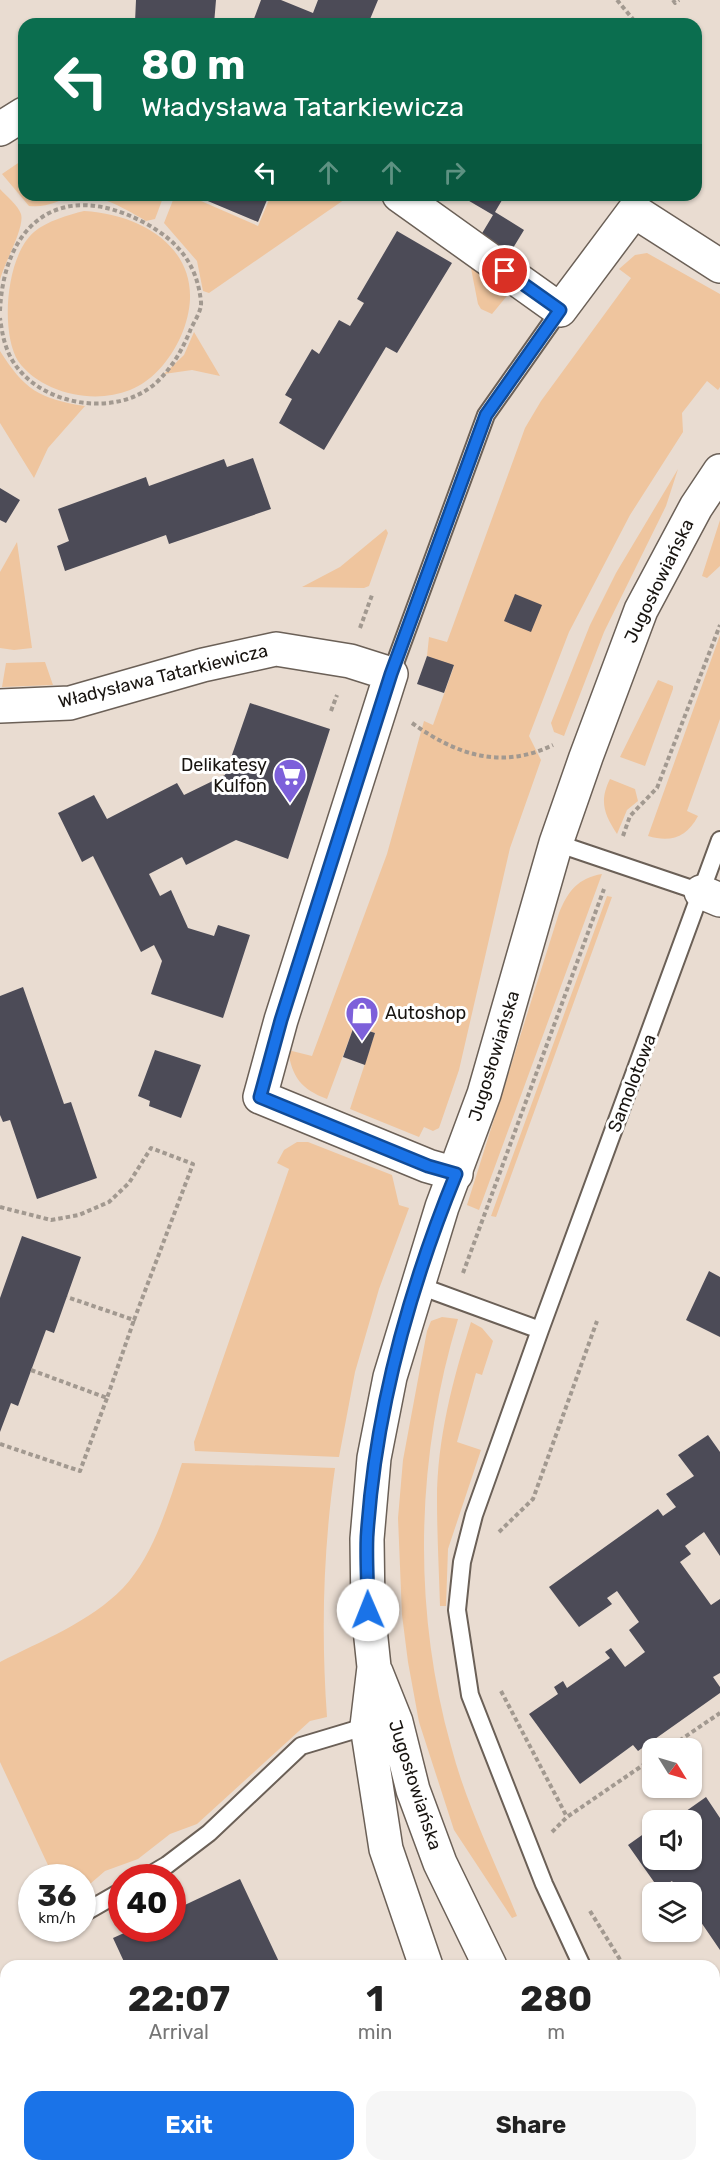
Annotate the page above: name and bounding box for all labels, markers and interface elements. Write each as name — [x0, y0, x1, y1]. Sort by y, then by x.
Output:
text: 80 m — [141, 40, 245, 90]
icon: left — [42, 42, 120, 120]
text: Władysława Tatarkiewicza — [141, 91, 464, 123]
icon: left — [249, 156, 282, 189]
icon: ahead — [312, 156, 345, 189]
icon: ahead — [375, 156, 408, 189]
icon: right — [438, 156, 471, 189]
pin — [479, 245, 530, 296]
icon: arrive — [488, 254, 521, 287]
street label: Jugosłowiańska — [619, 515, 699, 647]
street label: Władysława Tatarkiewicza — [56, 639, 270, 713]
place label: Delikatesy Kulfon — [181, 754, 267, 797]
supermarket icon: Delikatesy Kulfon — [272, 757, 308, 804]
street label: Jugosłowiańska — [464, 988, 524, 1124]
shop icon: Autoshop — [344, 995, 380, 1042]
place label: Autoshop — [385, 1002, 466, 1024]
street label: Samolotowa — [603, 1031, 661, 1135]
position arrow — [336, 1578, 400, 1642]
street label: Jugosłowiańska — [384, 1717, 446, 1853]
north arrow — [642, 1738, 702, 1798]
map controls — [642, 1738, 702, 1942]
button: sound — [642, 1810, 702, 1870]
speed limit sign: 40 — [108, 1864, 186, 1942]
text: 36 — [37, 1878, 77, 1914]
button: layers — [642, 1882, 702, 1942]
text: km/h — [38, 1909, 76, 1927]
text: 22:07 — [128, 1977, 230, 2020]
text: 1 — [366, 1977, 384, 2020]
text: 280 — [520, 1977, 592, 2020]
text: Arrival — [149, 2020, 209, 2044]
text: min — [358, 2020, 392, 2044]
text: m — [547, 2020, 565, 2044]
button: Exit — [24, 2091, 354, 2160]
button: Share — [366, 2091, 696, 2160]

